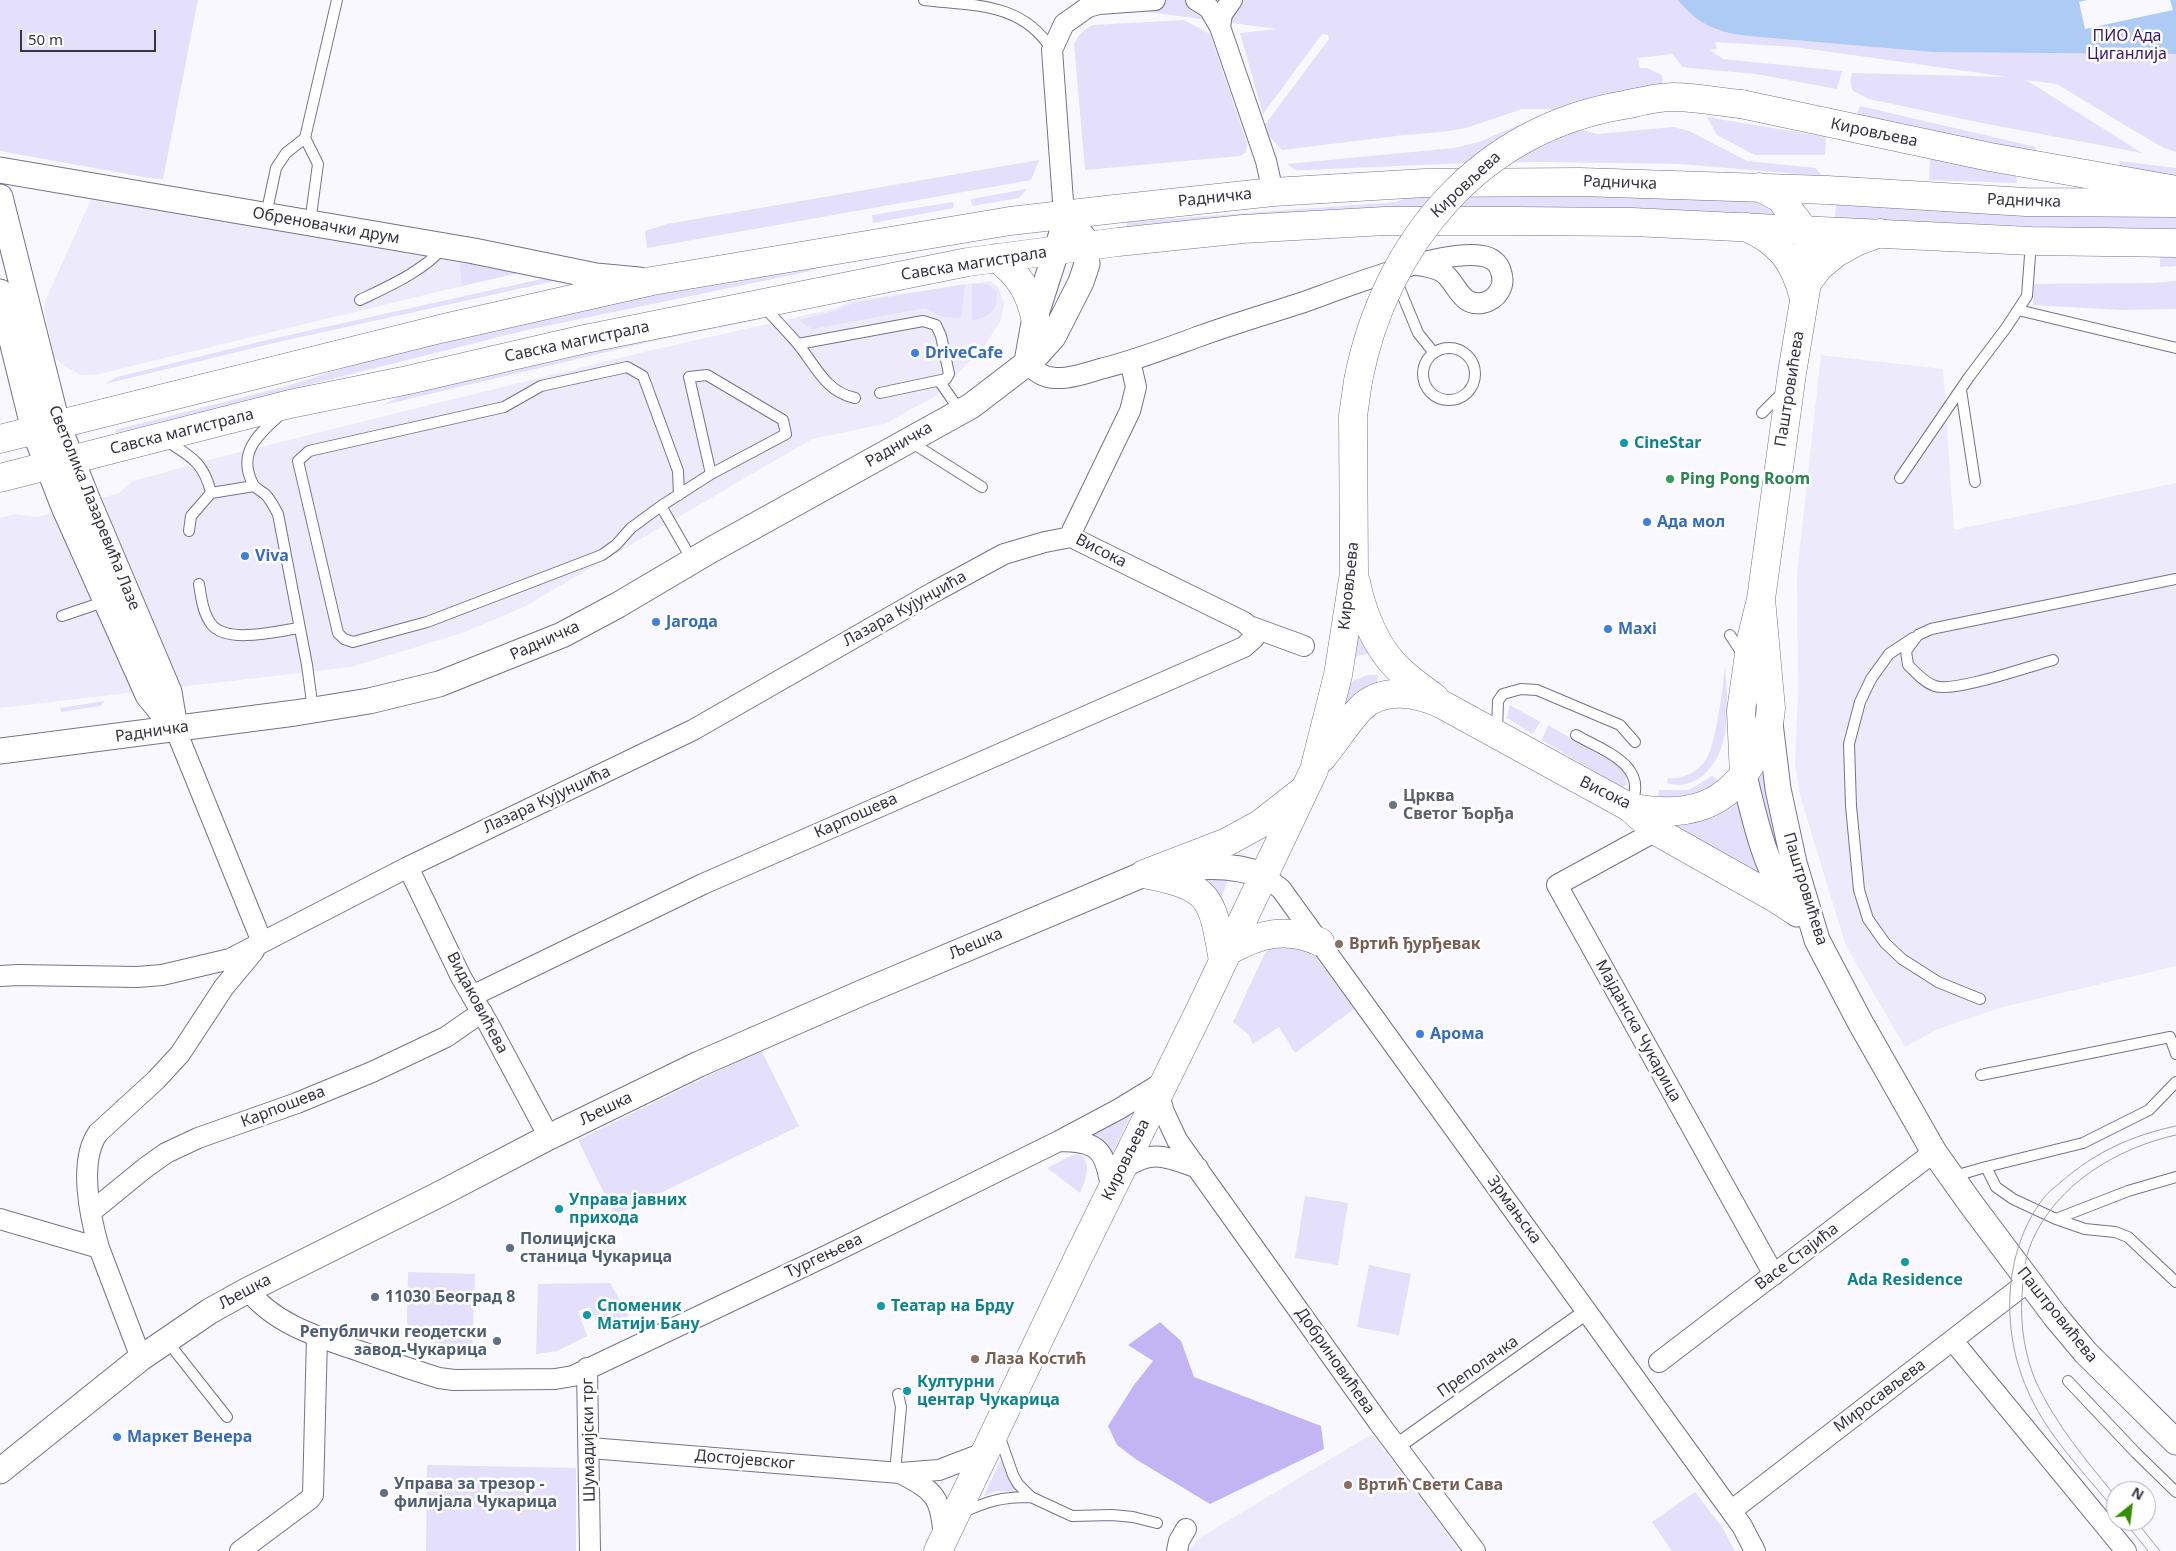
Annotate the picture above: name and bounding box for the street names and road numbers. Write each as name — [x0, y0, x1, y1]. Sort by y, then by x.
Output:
street label: Кировљева — [1829, 114, 1919, 152]
street label: Кировљева — [1427, 148, 1505, 222]
street label: Радничка — [1583, 172, 1657, 194]
street label: Радничка — [1177, 185, 1253, 211]
street label: Радничка — [1987, 190, 2061, 212]
street label: Обреновачки друм — [251, 204, 401, 248]
street label: Савска магистрала — [900, 243, 1048, 285]
street label: Савска магистрала — [503, 317, 651, 367]
street label: Паштровићева — [1771, 330, 1809, 448]
street label: Светолика Лазаревића Лазе — [44, 403, 144, 613]
street label: Савска магистрала — [108, 405, 256, 459]
street label: Радничка — [862, 418, 936, 472]
street label: Висока — [1072, 530, 1130, 572]
street label: Кировљева — [1335, 541, 1363, 631]
street label: Лазара Кујунџића — [840, 567, 970, 651]
street label: Радничка — [507, 617, 583, 665]
street label: Радничка — [114, 717, 190, 747]
street label: Лазара Кујунџића — [480, 762, 614, 838]
street label: Висока — [1576, 772, 1634, 814]
street label: Карпошева — [812, 789, 900, 843]
street label: Паштровићева — [1779, 830, 1831, 948]
street label: Љешка — [946, 924, 1006, 964]
street label: Видаковићева — [442, 949, 512, 1057]
street label: Мајданска Чукарица — [1591, 957, 1685, 1105]
street label: Карпошева — [238, 1082, 328, 1132]
street label: Љешка — [576, 1088, 636, 1130]
street label: Кировљева — [1098, 1116, 1154, 1204]
street label: Зрмањска — [1483, 1172, 1545, 1248]
street label: Васе Стајића — [1752, 1219, 1842, 1295]
street label: Тургењева — [782, 1230, 866, 1282]
street label: Паштровићева — [2013, 1263, 2101, 1367]
street label: Љешка — [216, 1270, 274, 1314]
street label: Добриновићева — [1291, 1304, 1379, 1418]
street label: Преполачка — [1434, 1332, 1522, 1402]
street label: Миросављева — [1830, 1355, 1930, 1437]
street label: Шумадијски трг — [578, 1378, 600, 1502]
street label: Достојевског — [694, 1446, 796, 1474]

